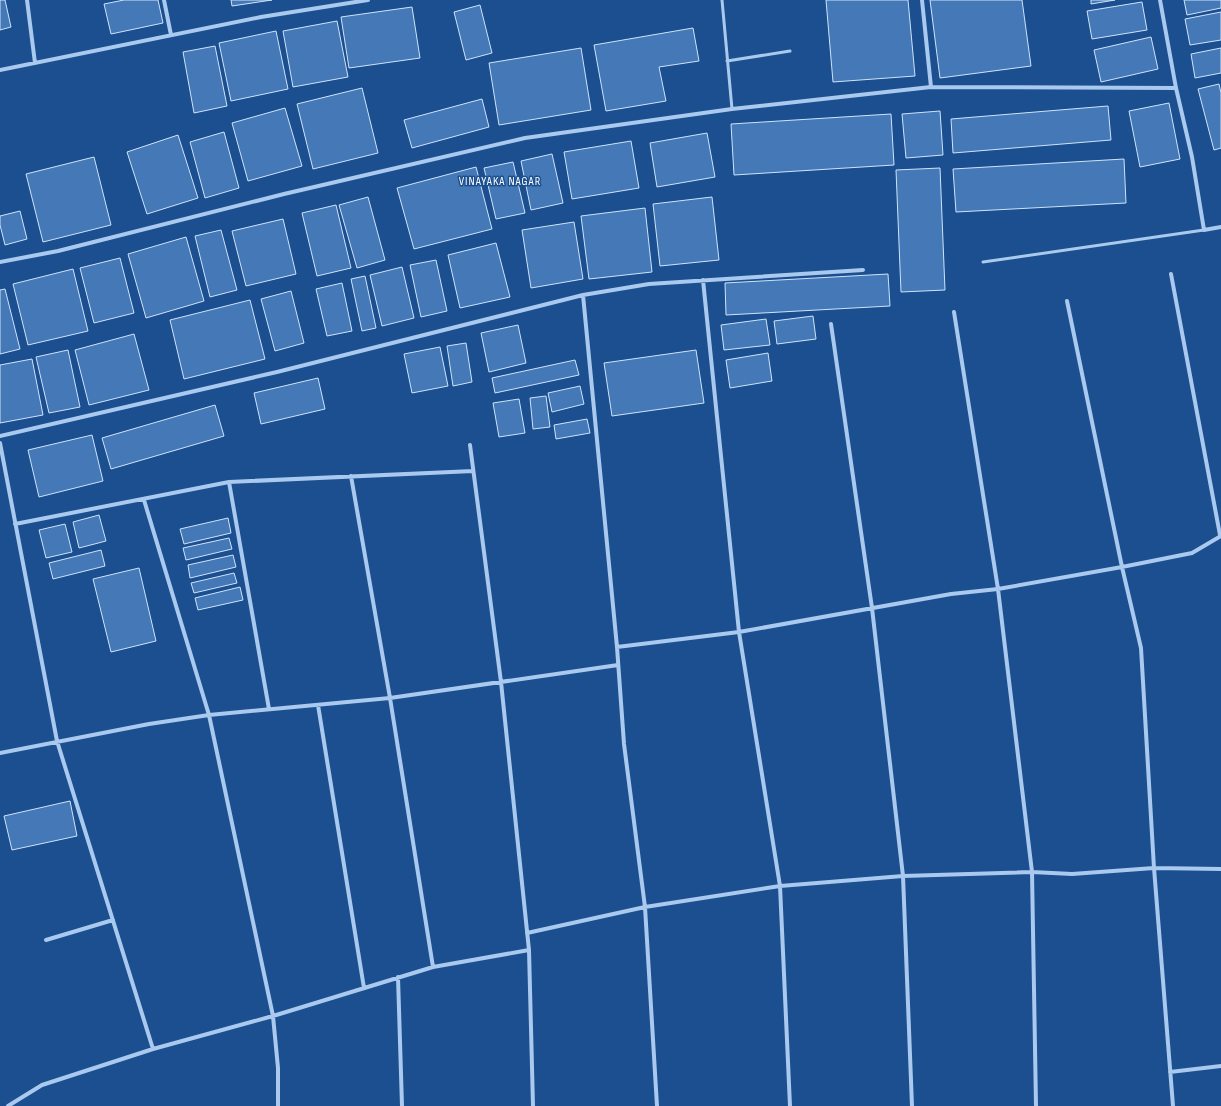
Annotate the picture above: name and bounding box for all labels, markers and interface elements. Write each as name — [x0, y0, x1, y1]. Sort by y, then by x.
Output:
district label: VINAYAKA NAGAR — [459, 174, 541, 189]

